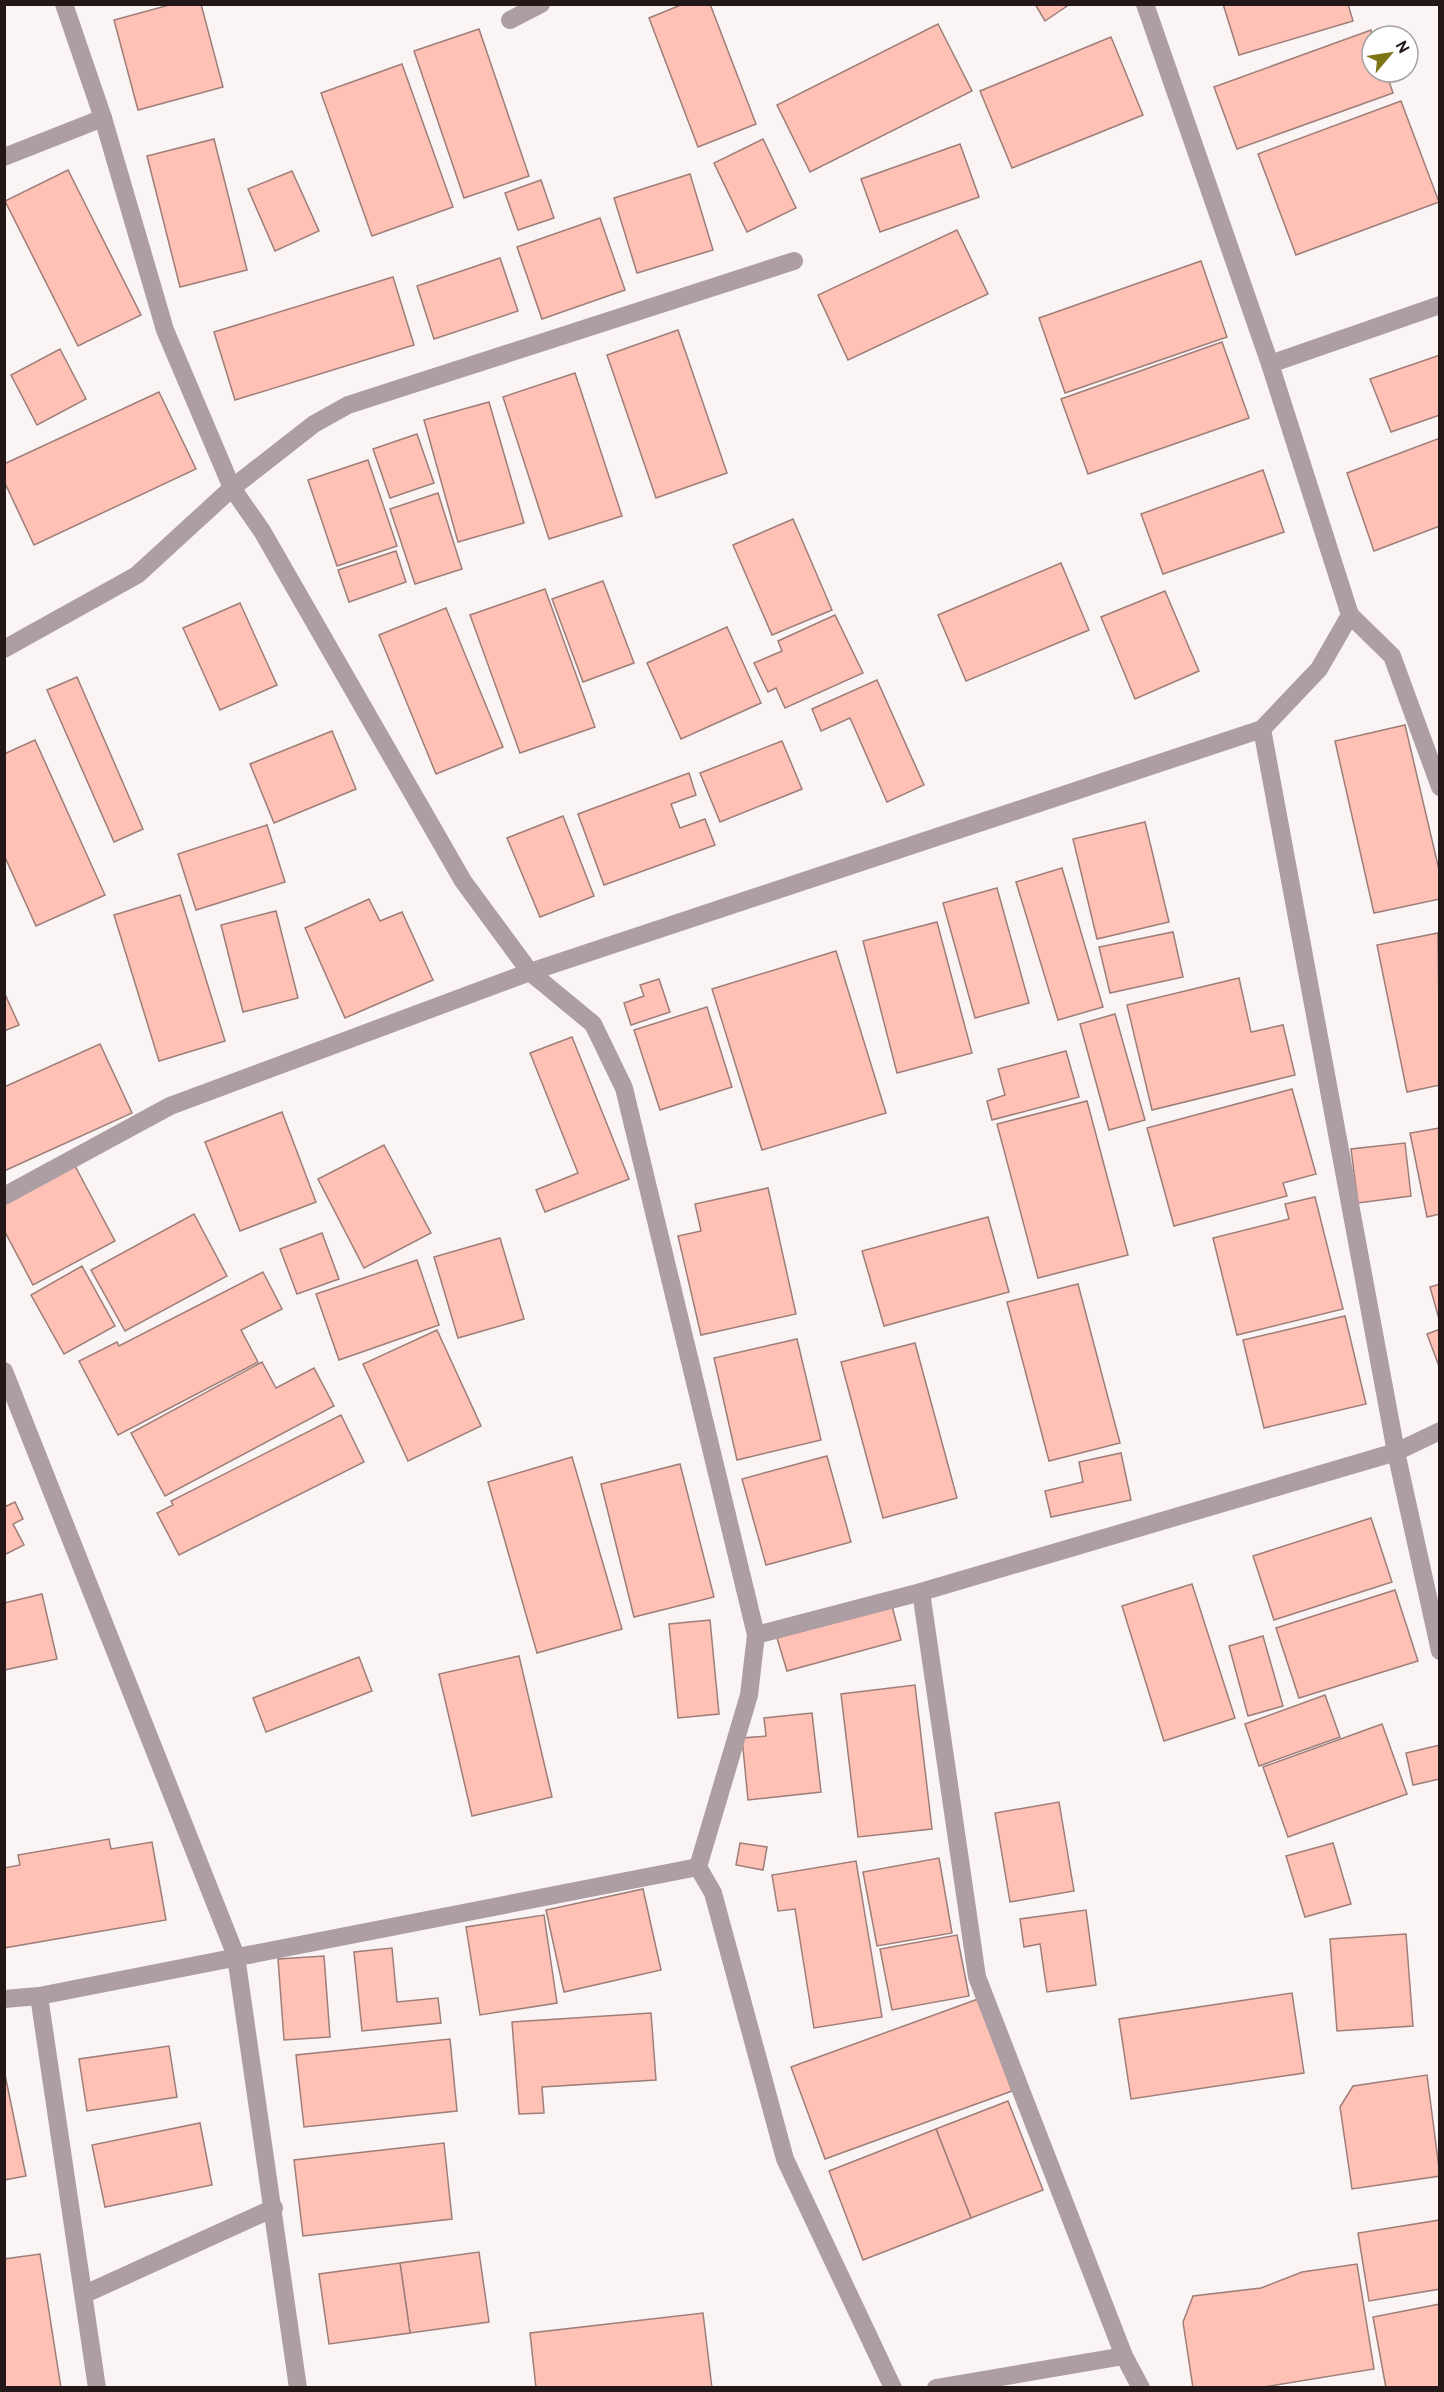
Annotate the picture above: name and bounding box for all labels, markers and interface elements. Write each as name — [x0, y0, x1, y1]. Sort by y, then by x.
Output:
north arrow — [1360, 24, 1420, 84]
text: N — [1390, 38, 1413, 58]

